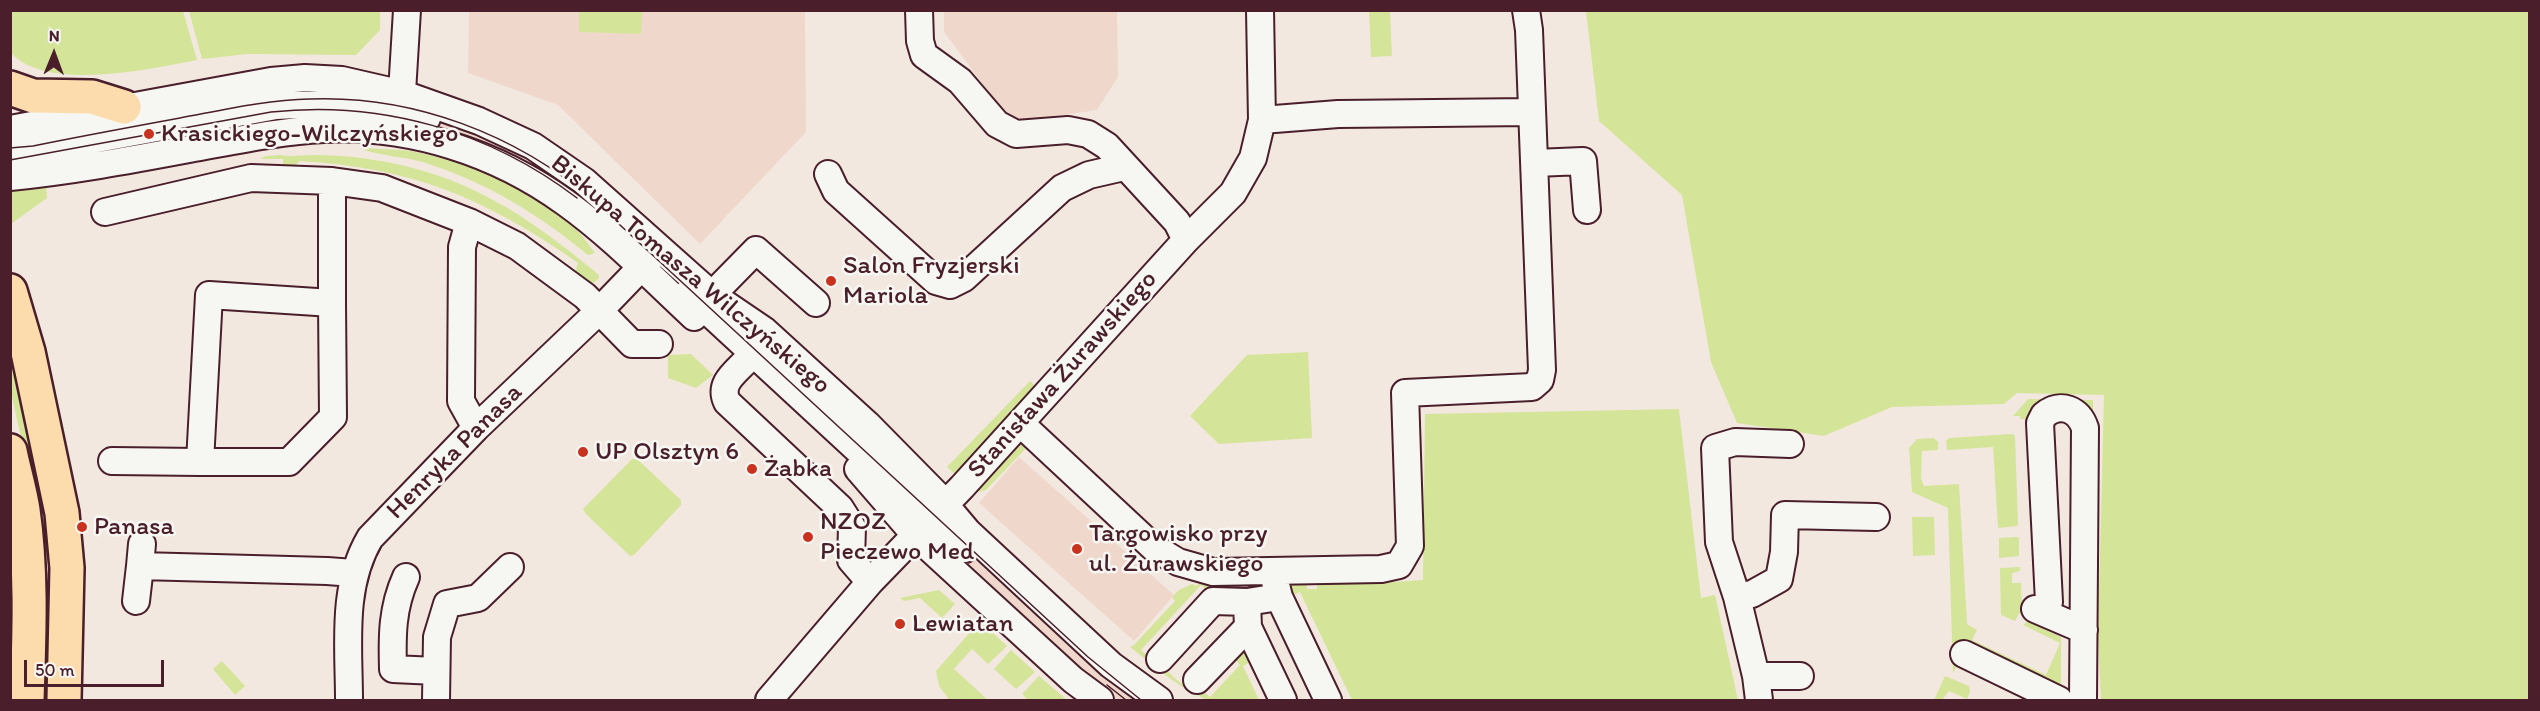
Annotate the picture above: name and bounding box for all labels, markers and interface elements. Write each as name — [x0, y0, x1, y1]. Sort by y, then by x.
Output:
north arrow — [24, 24, 84, 84]
text: N — [49, 26, 60, 45]
place label: Krasickiego-Wilczyńskiego — [161, 118, 458, 150]
marker: Krasickiego-Wilczyńskiego — [142, 127, 156, 141]
street label: Biskupa Tomasza Wilczyńskiego — [544, 149, 836, 401]
place label: Salon Fryzjerski Mariola — [843, 250, 1020, 312]
street label: Stanisława Żurawskiego — [962, 265, 1164, 485]
marker: Salon Fryzjerski Mariola — [824, 274, 838, 288]
street label: Henryka Panasa — [381, 378, 529, 526]
place label: UP Olsztyn 6 — [595, 436, 739, 468]
marker: UP Olsztyn 6 — [576, 445, 590, 459]
place label: Żabka — [764, 453, 832, 485]
marker: Żabka — [745, 462, 759, 476]
place label: NZOZ Pieczewo Med — [820, 506, 974, 568]
place label: Panasa — [94, 511, 174, 543]
place label: Targowisko przy ul. Żurawskiego — [1089, 518, 1267, 580]
marker: Panasa — [75, 520, 89, 534]
marker: NZOZ Pieczewo Med — [801, 530, 815, 544]
marker: Targowisko przy ul. Żurawskiego — [1070, 542, 1084, 556]
place label: Lewiatan — [912, 608, 1013, 640]
marker: Lewiatan — [893, 617, 907, 631]
scale bar — [27, 648, 166, 686]
text: 50 m — [35, 659, 75, 681]

